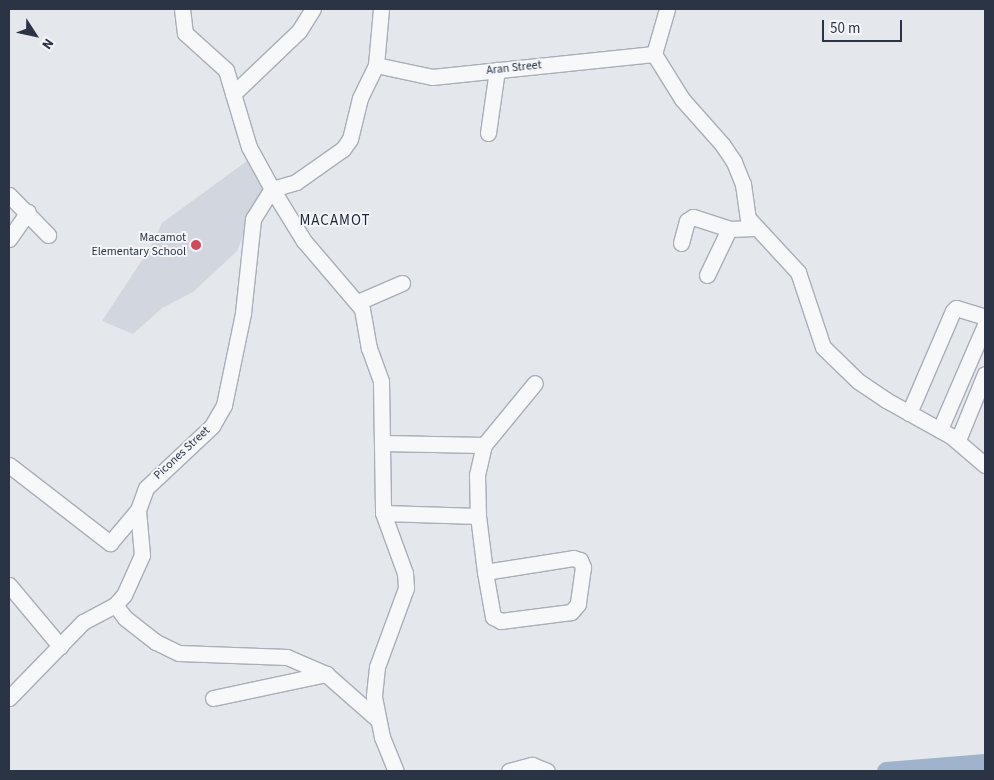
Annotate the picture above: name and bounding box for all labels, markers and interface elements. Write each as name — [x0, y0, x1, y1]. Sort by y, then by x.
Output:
north arrow — [10, 10, 60, 60]
scale bar — [824, 10, 904, 42]
text: 50 m — [830, 18, 860, 39]
text: N — [36, 34, 58, 53]
street label: Aran Street — [486, 58, 542, 78]
district label: MACAMOT — [299, 212, 371, 230]
place label: Macamot Elementary School — [91, 231, 186, 259]
marker: Macamot Elementary School — [190, 239, 202, 251]
street label: Picones Street — [151, 423, 213, 483]

